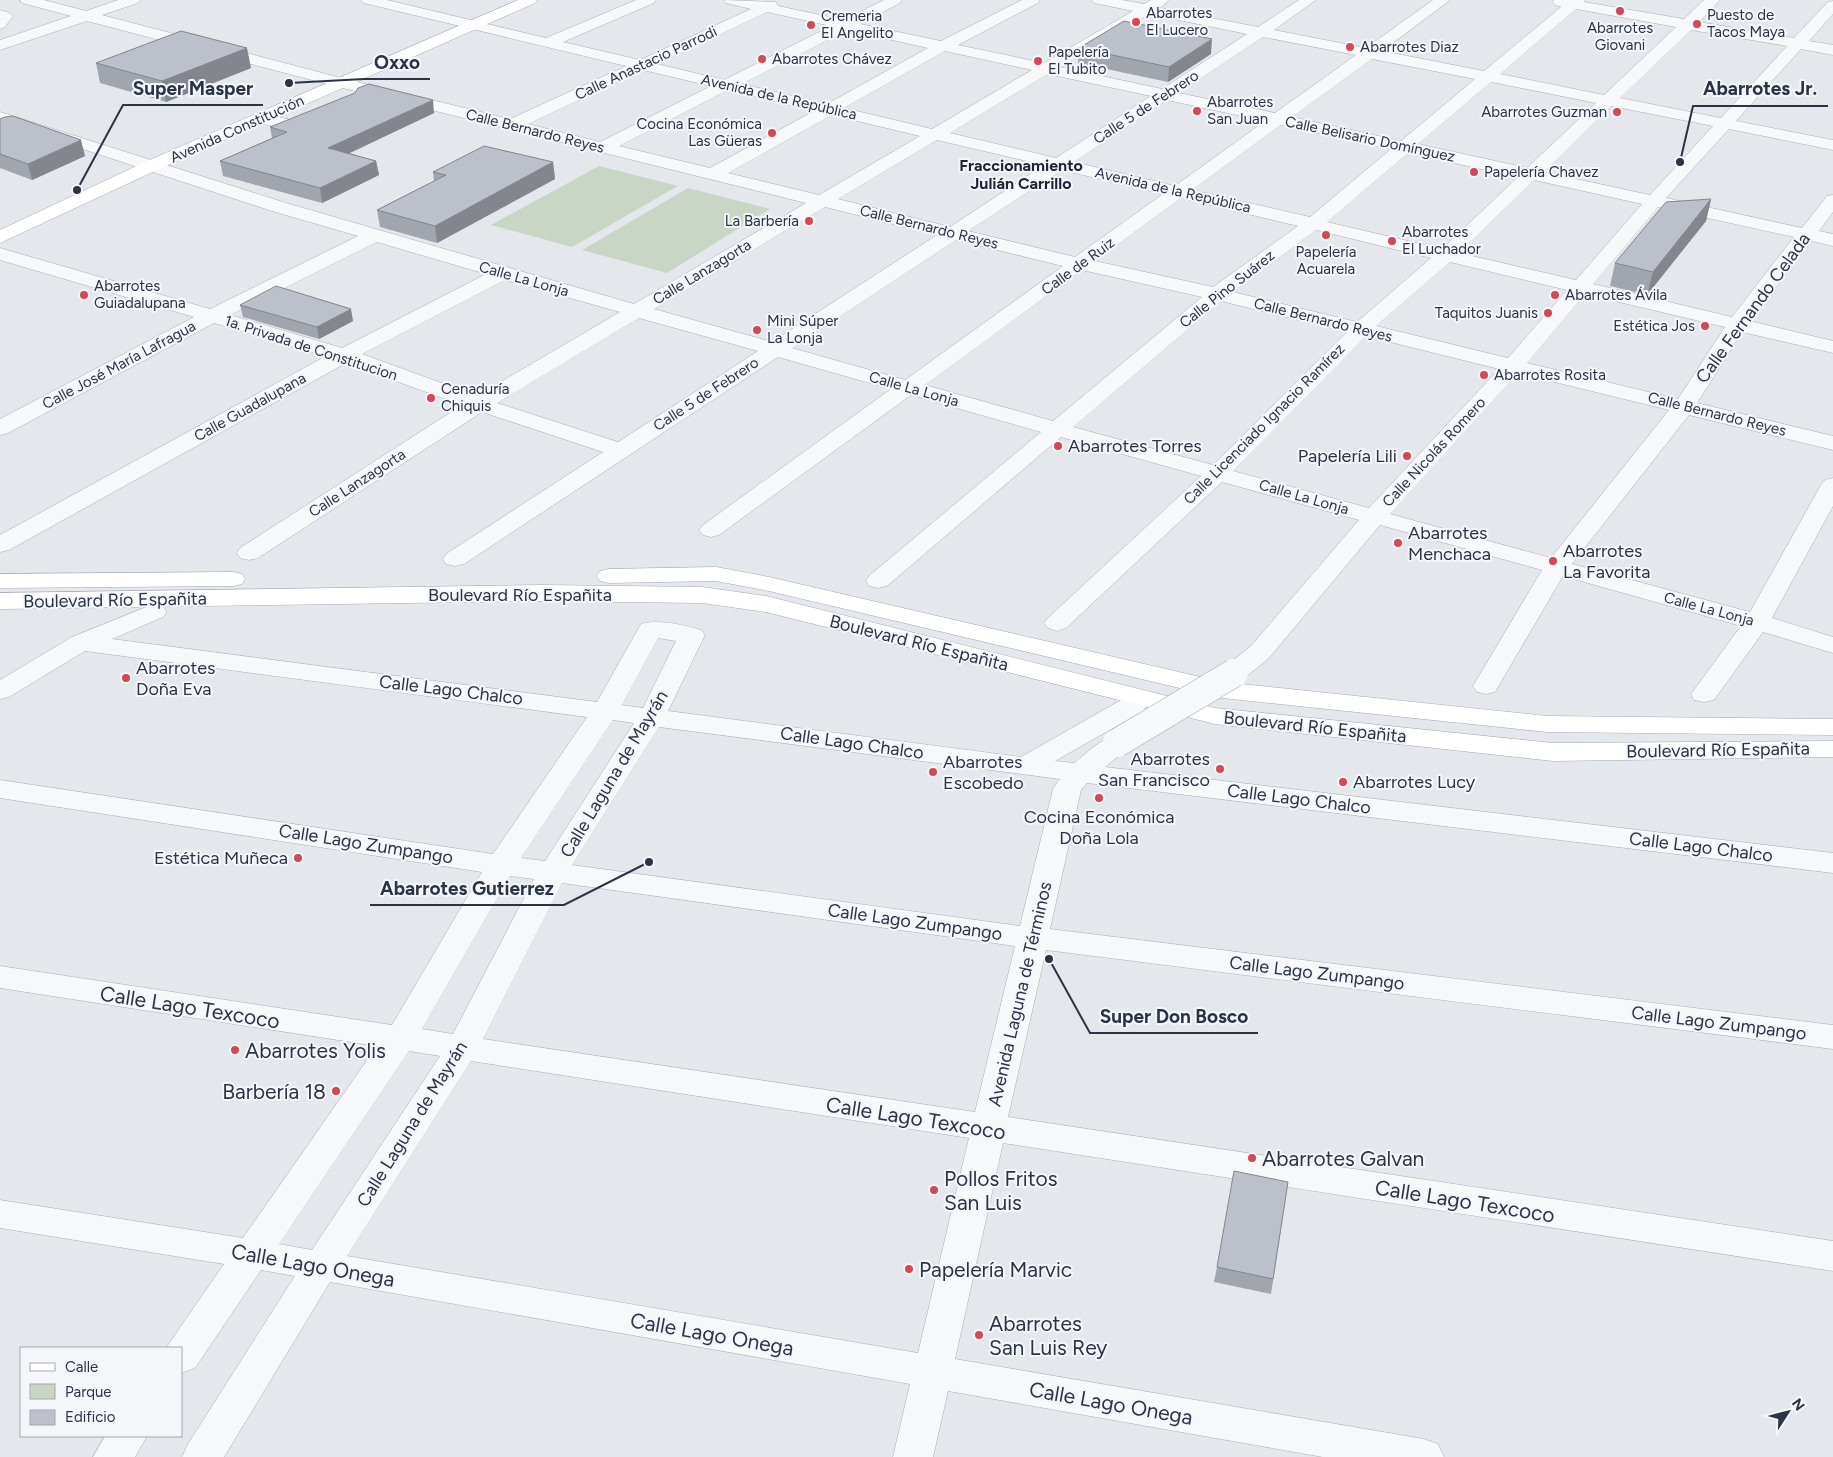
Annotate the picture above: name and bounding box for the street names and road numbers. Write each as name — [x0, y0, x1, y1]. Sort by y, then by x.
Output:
street label: Calle Anastacio Parrodi — [572, 22, 720, 104]
street label: Calle 5 de Febrero — [1090, 66, 1202, 148]
street label: Avenida de la República — [699, 70, 859, 124]
street label: Avenida Constitución — [167, 91, 307, 167]
street label: Calle Bernardo Reyes — [464, 105, 606, 157]
street label: Calle Belisario Domínguez — [1283, 112, 1457, 166]
street label: Avenida de la República — [1093, 163, 1253, 217]
street label: Calle Bernardo Reyes — [858, 201, 1000, 253]
street label: Calle Fernando Celada — [1691, 229, 1815, 387]
street label: Calle de Ruiz — [1038, 233, 1118, 299]
street label: Calle Lanzagorta — [650, 236, 754, 308]
street label: Calle Pino Suárez — [1176, 246, 1278, 332]
street label: Calle La Lonja — [477, 258, 571, 300]
street label: Calle Bernardo Reyes — [1252, 294, 1394, 346]
street label: 1a. Privada de Constitucion — [222, 312, 400, 384]
street label: Calle José María Lafragua — [39, 317, 199, 413]
street label: Calle Licenciado Ignacio Ramírez — [1180, 340, 1348, 508]
street label: Calle 5 de Febrero — [650, 353, 762, 435]
street label: Calle La Lonja — [867, 368, 961, 410]
street label: Calle Guadalupana — [191, 369, 309, 445]
street label: Calle Bernardo Reyes — [1646, 388, 1788, 440]
street label: Calle Nicolás Romero — [1379, 393, 1490, 511]
street label: Calle Lanzagorta — [305, 445, 409, 521]
street label: Calle La Lonja — [1257, 476, 1351, 518]
street label: Boulevard Río Españita — [428, 584, 612, 606]
street label: Boulevard Río Españita — [23, 587, 207, 613]
street label: Calle La Lonja — [1662, 588, 1756, 630]
street label: Boulevard Río Españita — [827, 610, 1011, 676]
street label: Calle Lago Chalco — [378, 670, 524, 710]
street label: Calle Laguna de Mayrán — [555, 686, 673, 862]
street label: Boulevard Río Españita — [1222, 706, 1408, 748]
street label: Calle Lago Chalco — [779, 722, 925, 764]
street label: Boulevard Río Españita — [1626, 737, 1810, 763]
street label: Calle Lago Chalco — [1226, 779, 1372, 819]
street label: Calle Lago Zumpango — [277, 819, 455, 869]
street label: Calle Lago Chalco — [1628, 827, 1774, 867]
street label: Avenida Laguna de Términos — [983, 879, 1057, 1109]
street label: Calle Lago Zumpango — [826, 899, 1004, 945]
street label: Calle Lago Zumpango — [1228, 951, 1406, 995]
street label: Calle Lago Texcoco — [98, 980, 282, 1034]
street label: Calle Lago Zumpango — [1630, 1001, 1808, 1045]
street label: Calle Laguna de Mayrán — [352, 1037, 472, 1211]
street label: Calle Lago Texcoco — [824, 1091, 1008, 1145]
street label: Calle Lago Texcoco — [1373, 1174, 1557, 1228]
street label: Calle Lago Onega — [229, 1238, 397, 1292]
street label: Calle Lago Onega — [628, 1307, 796, 1361]
street label: Calle Lago Onega — [1027, 1376, 1195, 1430]

